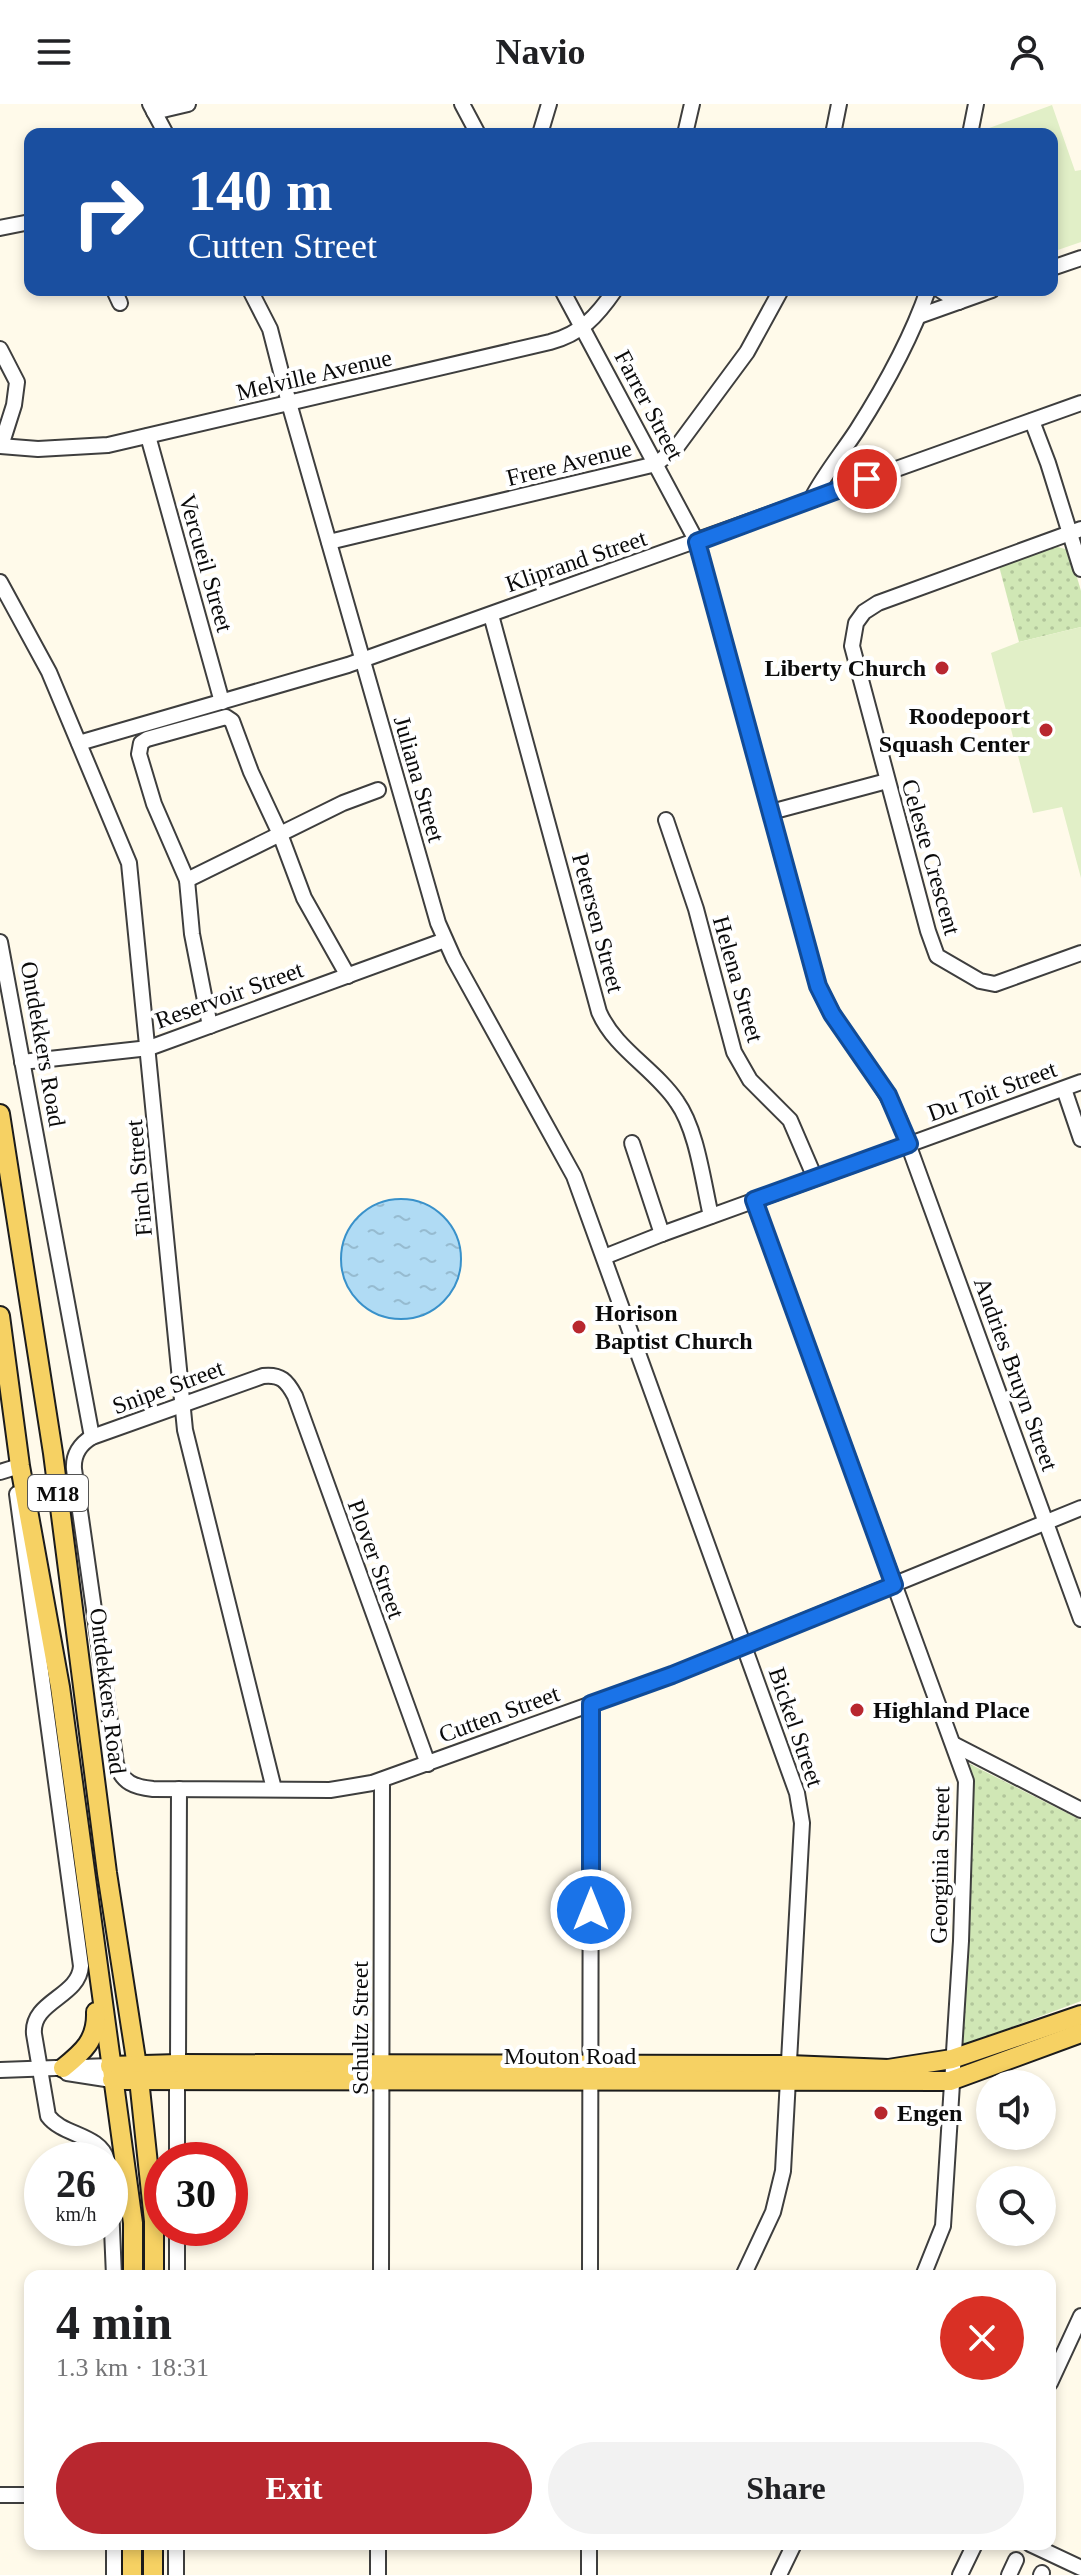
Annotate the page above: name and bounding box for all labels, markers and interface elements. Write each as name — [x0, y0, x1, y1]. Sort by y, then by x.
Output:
icon: menu — [32, 30, 76, 74]
icon: person — [1005, 30, 1049, 74]
text: Navio — [496, 32, 586, 72]
icon: right — [56, 160, 160, 264]
text: 140 m — [188, 160, 333, 222]
text: Cutten Street — [188, 226, 377, 266]
street label: Melville Avenue — [234, 344, 394, 406]
street label: Farrer Street — [609, 346, 689, 465]
street label: Frere Avenue — [504, 435, 634, 491]
pin — [833, 445, 901, 513]
icon: arrive — [845, 457, 889, 501]
street label: Vercueil Street — [174, 491, 238, 635]
street label: Kliprand Street — [502, 525, 650, 597]
place label: Liberty Church — [764, 655, 926, 681]
marker: Liberty Church — [933, 659, 951, 677]
place label: Roodepoort Squash Center — [879, 703, 1030, 757]
street label: Juliana Street — [389, 713, 449, 845]
marker: Roodepoort Squash Center — [1037, 721, 1055, 739]
street label: Celeste Crescent — [896, 776, 966, 938]
street label: Petersen Street — [567, 850, 629, 996]
street label: Helena Street — [708, 913, 768, 1045]
street label: Reservoir Street — [152, 956, 307, 1034]
street label: Ontdekkers Road — [16, 959, 70, 1129]
street label: Du Toit Street — [924, 1056, 1060, 1126]
street label: Finch Street — [121, 1118, 157, 1237]
street label: Andries Bruyn Street — [969, 1274, 1063, 1475]
place label: Horison Baptist Church — [595, 1300, 753, 1354]
marker: Horison Baptist Church — [570, 1318, 588, 1336]
street label: Snipe Street — [109, 1355, 228, 1419]
road number: M18 — [28, 1475, 88, 1511]
street label: Plover Street — [342, 1496, 410, 1622]
street label: Ontdekkers Road — [85, 1606, 131, 1776]
street label: Bickel Street — [763, 1664, 829, 1790]
street label: Cutten Street — [435, 1680, 563, 1748]
place label: Highland Place — [873, 1697, 1030, 1723]
marker: Highland Place — [848, 1701, 866, 1719]
street label: Georginia Street — [926, 1786, 954, 1944]
position arrow — [549, 1868, 633, 1952]
street label: Schultz Street — [347, 1961, 373, 2095]
street label: Mouton Road — [504, 2043, 636, 2069]
map controls — [976, 2070, 1056, 2246]
button: sound — [976, 2070, 1056, 2150]
place label: Engen — [897, 2100, 962, 2126]
marker: Engen — [872, 2104, 890, 2122]
speed limit sign: 30 — [144, 2142, 248, 2246]
text: 26 — [56, 2161, 96, 2206]
button: search — [976, 2166, 1056, 2246]
text: km/h — [55, 2203, 97, 2225]
text: 4 min — [56, 2296, 172, 2349]
button: close — [940, 2296, 1024, 2380]
text: 1.3 km · 18:31 — [56, 2353, 209, 2382]
button: Exit — [56, 2442, 532, 2534]
button: Share — [548, 2442, 1024, 2534]

